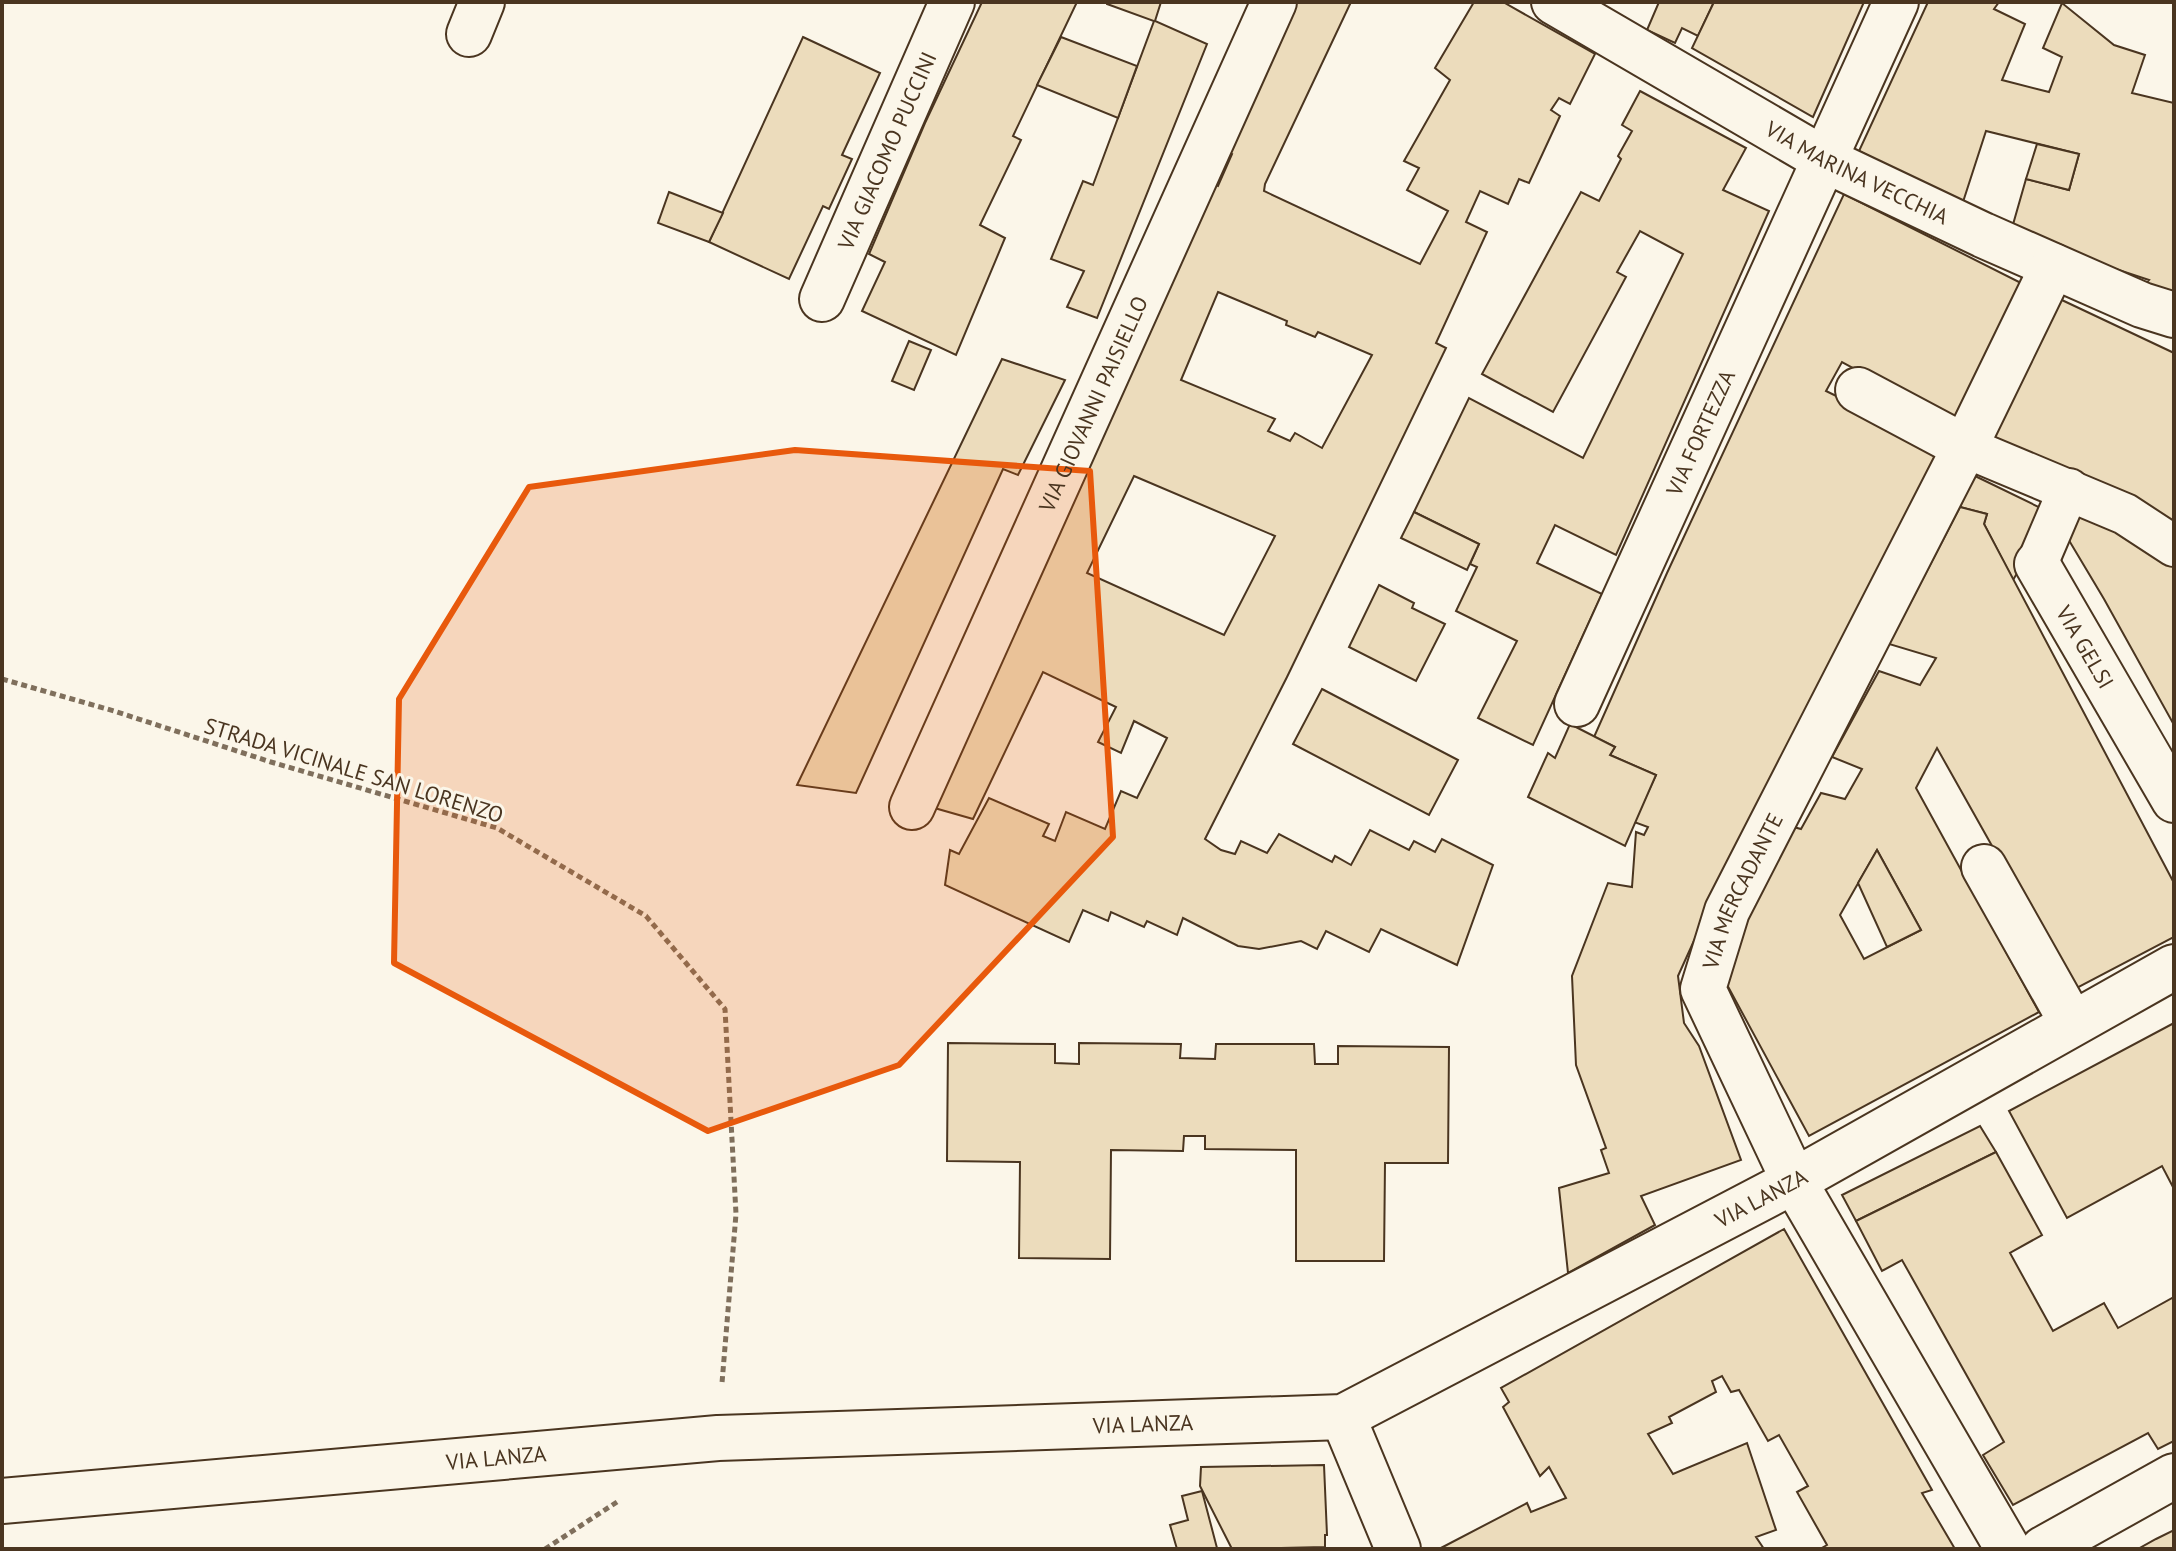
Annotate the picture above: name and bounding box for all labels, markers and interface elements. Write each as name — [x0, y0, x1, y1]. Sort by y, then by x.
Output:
street label: VIA GIACOMO PUCCINI — [831, 47, 943, 255]
street label: VIA MARINA VECCHIA — [1760, 114, 1953, 231]
street label: VIA GIOVANNI PAISIELLO — [1032, 291, 1154, 517]
street label: VIA FORTEZZA — [1659, 365, 1741, 501]
street label: VIA GELSI — [2050, 600, 2120, 694]
street label: STRADA VICINALE SAN LORENZO — [201, 711, 507, 829]
street label: VIA MERCADANTE — [1696, 808, 1789, 973]
street label: VIA LANZA — [1709, 1162, 1812, 1234]
street label: VIA LANZA — [1091, 1408, 1194, 1439]
street label: VIA LANZA — [444, 1439, 547, 1476]

